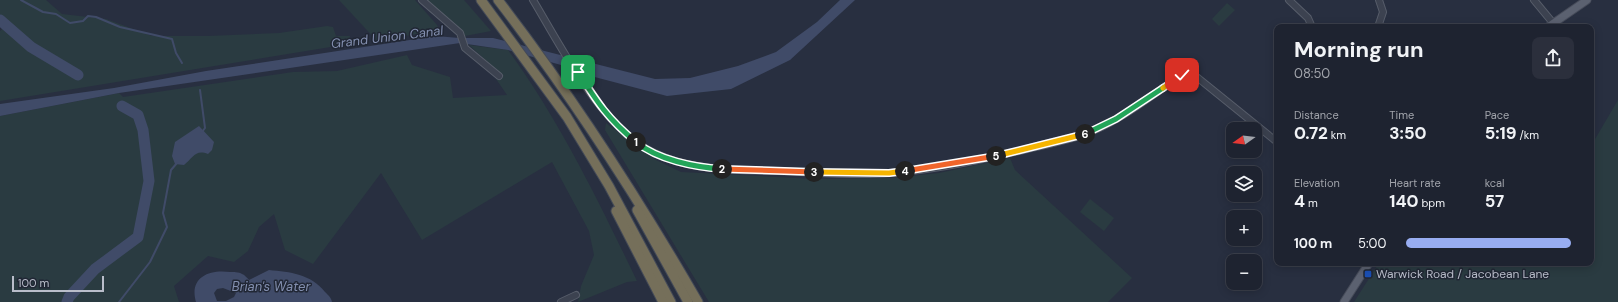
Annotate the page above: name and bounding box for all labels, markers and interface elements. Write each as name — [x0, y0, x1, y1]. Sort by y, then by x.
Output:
water label: Grand Union Canal — [330, 22, 445, 52]
text: Morning run — [1294, 35, 1424, 64]
button: share — [1532, 37, 1574, 79]
pin — [561, 55, 595, 89]
pin — [1165, 58, 1199, 92]
icon: arrive — [567, 61, 589, 83]
icon: check — [1171, 64, 1193, 86]
text: 08:50 — [1294, 65, 1330, 82]
text: Distance — [1294, 108, 1339, 122]
text: Time — [1389, 108, 1414, 122]
text: Pace — [1485, 108, 1509, 122]
north arrow — [1226, 122, 1262, 158]
map controls — [1226, 122, 1262, 290]
text: 0.72 — [1294, 122, 1328, 144]
text: 3:50 — [1389, 122, 1426, 144]
text: 5:19 — [1485, 122, 1517, 144]
pin: 6 — [1075, 124, 1095, 144]
text: 6 — [1082, 127, 1088, 141]
text: km — [1328, 128, 1346, 142]
text: /km — [1517, 128, 1539, 142]
pin: 1 — [626, 132, 646, 152]
text: 1 — [634, 135, 638, 149]
pin: 5 — [986, 146, 1006, 166]
text: 5 — [993, 149, 999, 163]
pin: 2 — [712, 159, 732, 179]
pin: 4 — [895, 161, 915, 181]
text: 2 — [719, 162, 725, 176]
pin: 3 — [804, 162, 824, 182]
text: 4 — [901, 164, 909, 178]
text: 3 — [811, 165, 817, 179]
button: layers — [1226, 166, 1262, 202]
text: Elevation — [1294, 176, 1340, 190]
text: Heart rate — [1389, 176, 1441, 190]
text: kcal — [1485, 176, 1505, 190]
text: 4 — [1294, 190, 1305, 212]
text: 140 — [1389, 190, 1419, 212]
text: 57 — [1485, 190, 1504, 212]
text: m — [1305, 196, 1318, 210]
text: bpm — [1419, 196, 1445, 210]
button: + — [1226, 210, 1262, 246]
text: 100 m — [1294, 235, 1332, 252]
text: 5:00 — [1358, 235, 1386, 252]
button: − — [1226, 254, 1262, 290]
place label: Warwick Road / Jacobean Lane — [1376, 266, 1549, 282]
marker: Warwick Road / Jacobean Lane — [1363, 269, 1373, 279]
scale bar — [12, 274, 104, 293]
text: 100 m — [18, 276, 49, 290]
water label: Brian's Water — [232, 278, 311, 295]

